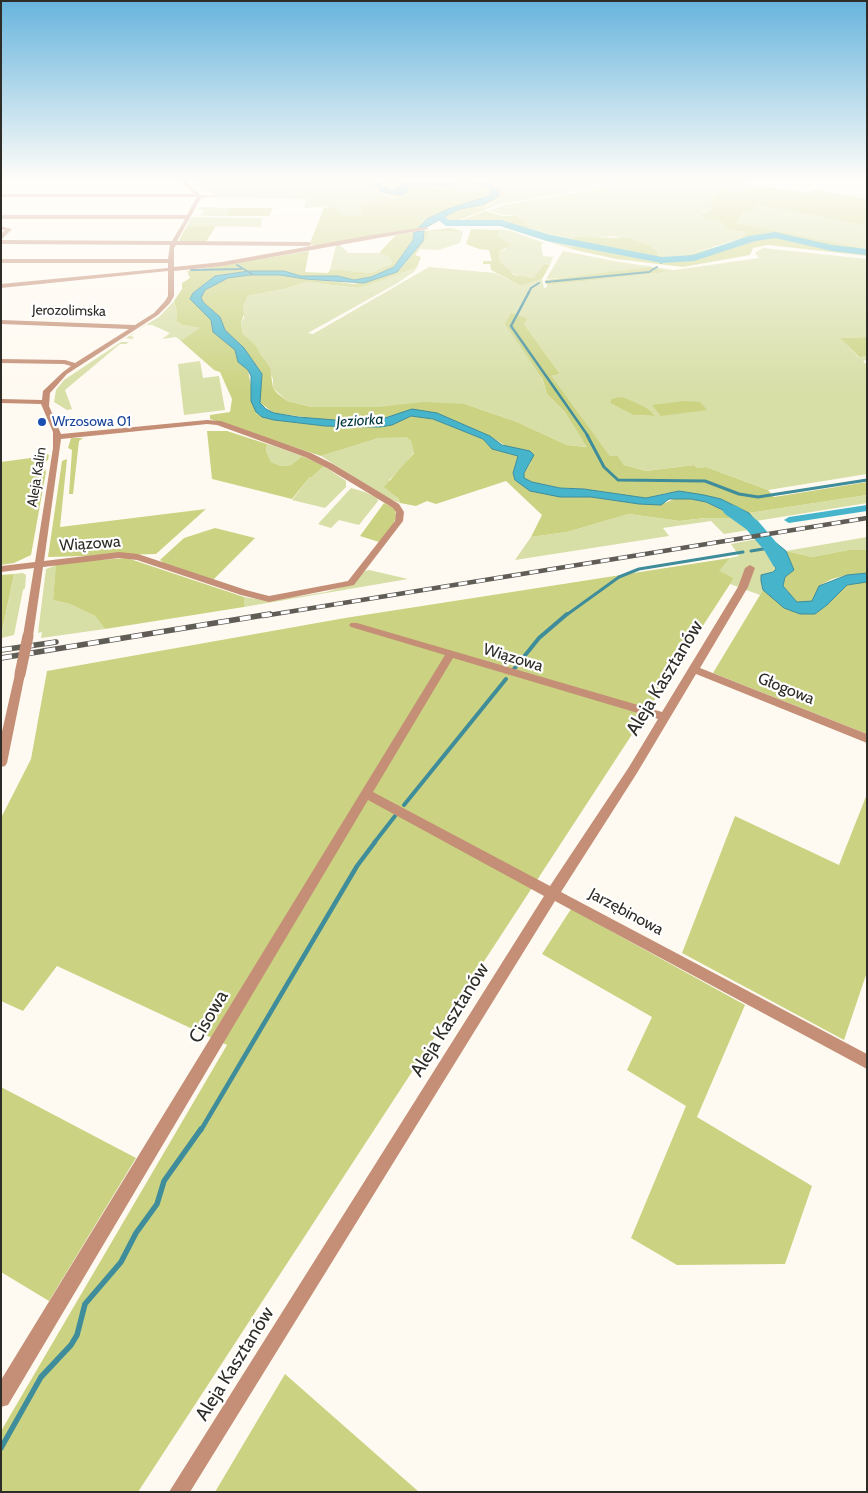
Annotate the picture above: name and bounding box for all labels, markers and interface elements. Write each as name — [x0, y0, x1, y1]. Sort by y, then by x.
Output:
street label: Jerozolimska — [32, 302, 106, 320]
water label: Jeziorka — [336, 410, 384, 432]
place label: Wrzosowa 01 — [52, 414, 131, 430]
marker: Wrzosowa 01 — [36, 416, 48, 428]
street label: Aleja Kalin — [24, 446, 50, 508]
street label: Wiązowa — [59, 532, 121, 556]
street label: Aleja Kasztanów — [622, 616, 708, 740]
street label: Wiązowa — [481, 640, 545, 676]
street label: Głogowa — [755, 669, 817, 709]
street label: Jarzębinowa — [585, 884, 667, 940]
street label: Aleja Kasztanów — [406, 959, 494, 1081]
street label: Cisowa — [184, 987, 234, 1047]
street label: Aleja Kasztanów — [191, 1303, 279, 1425]

